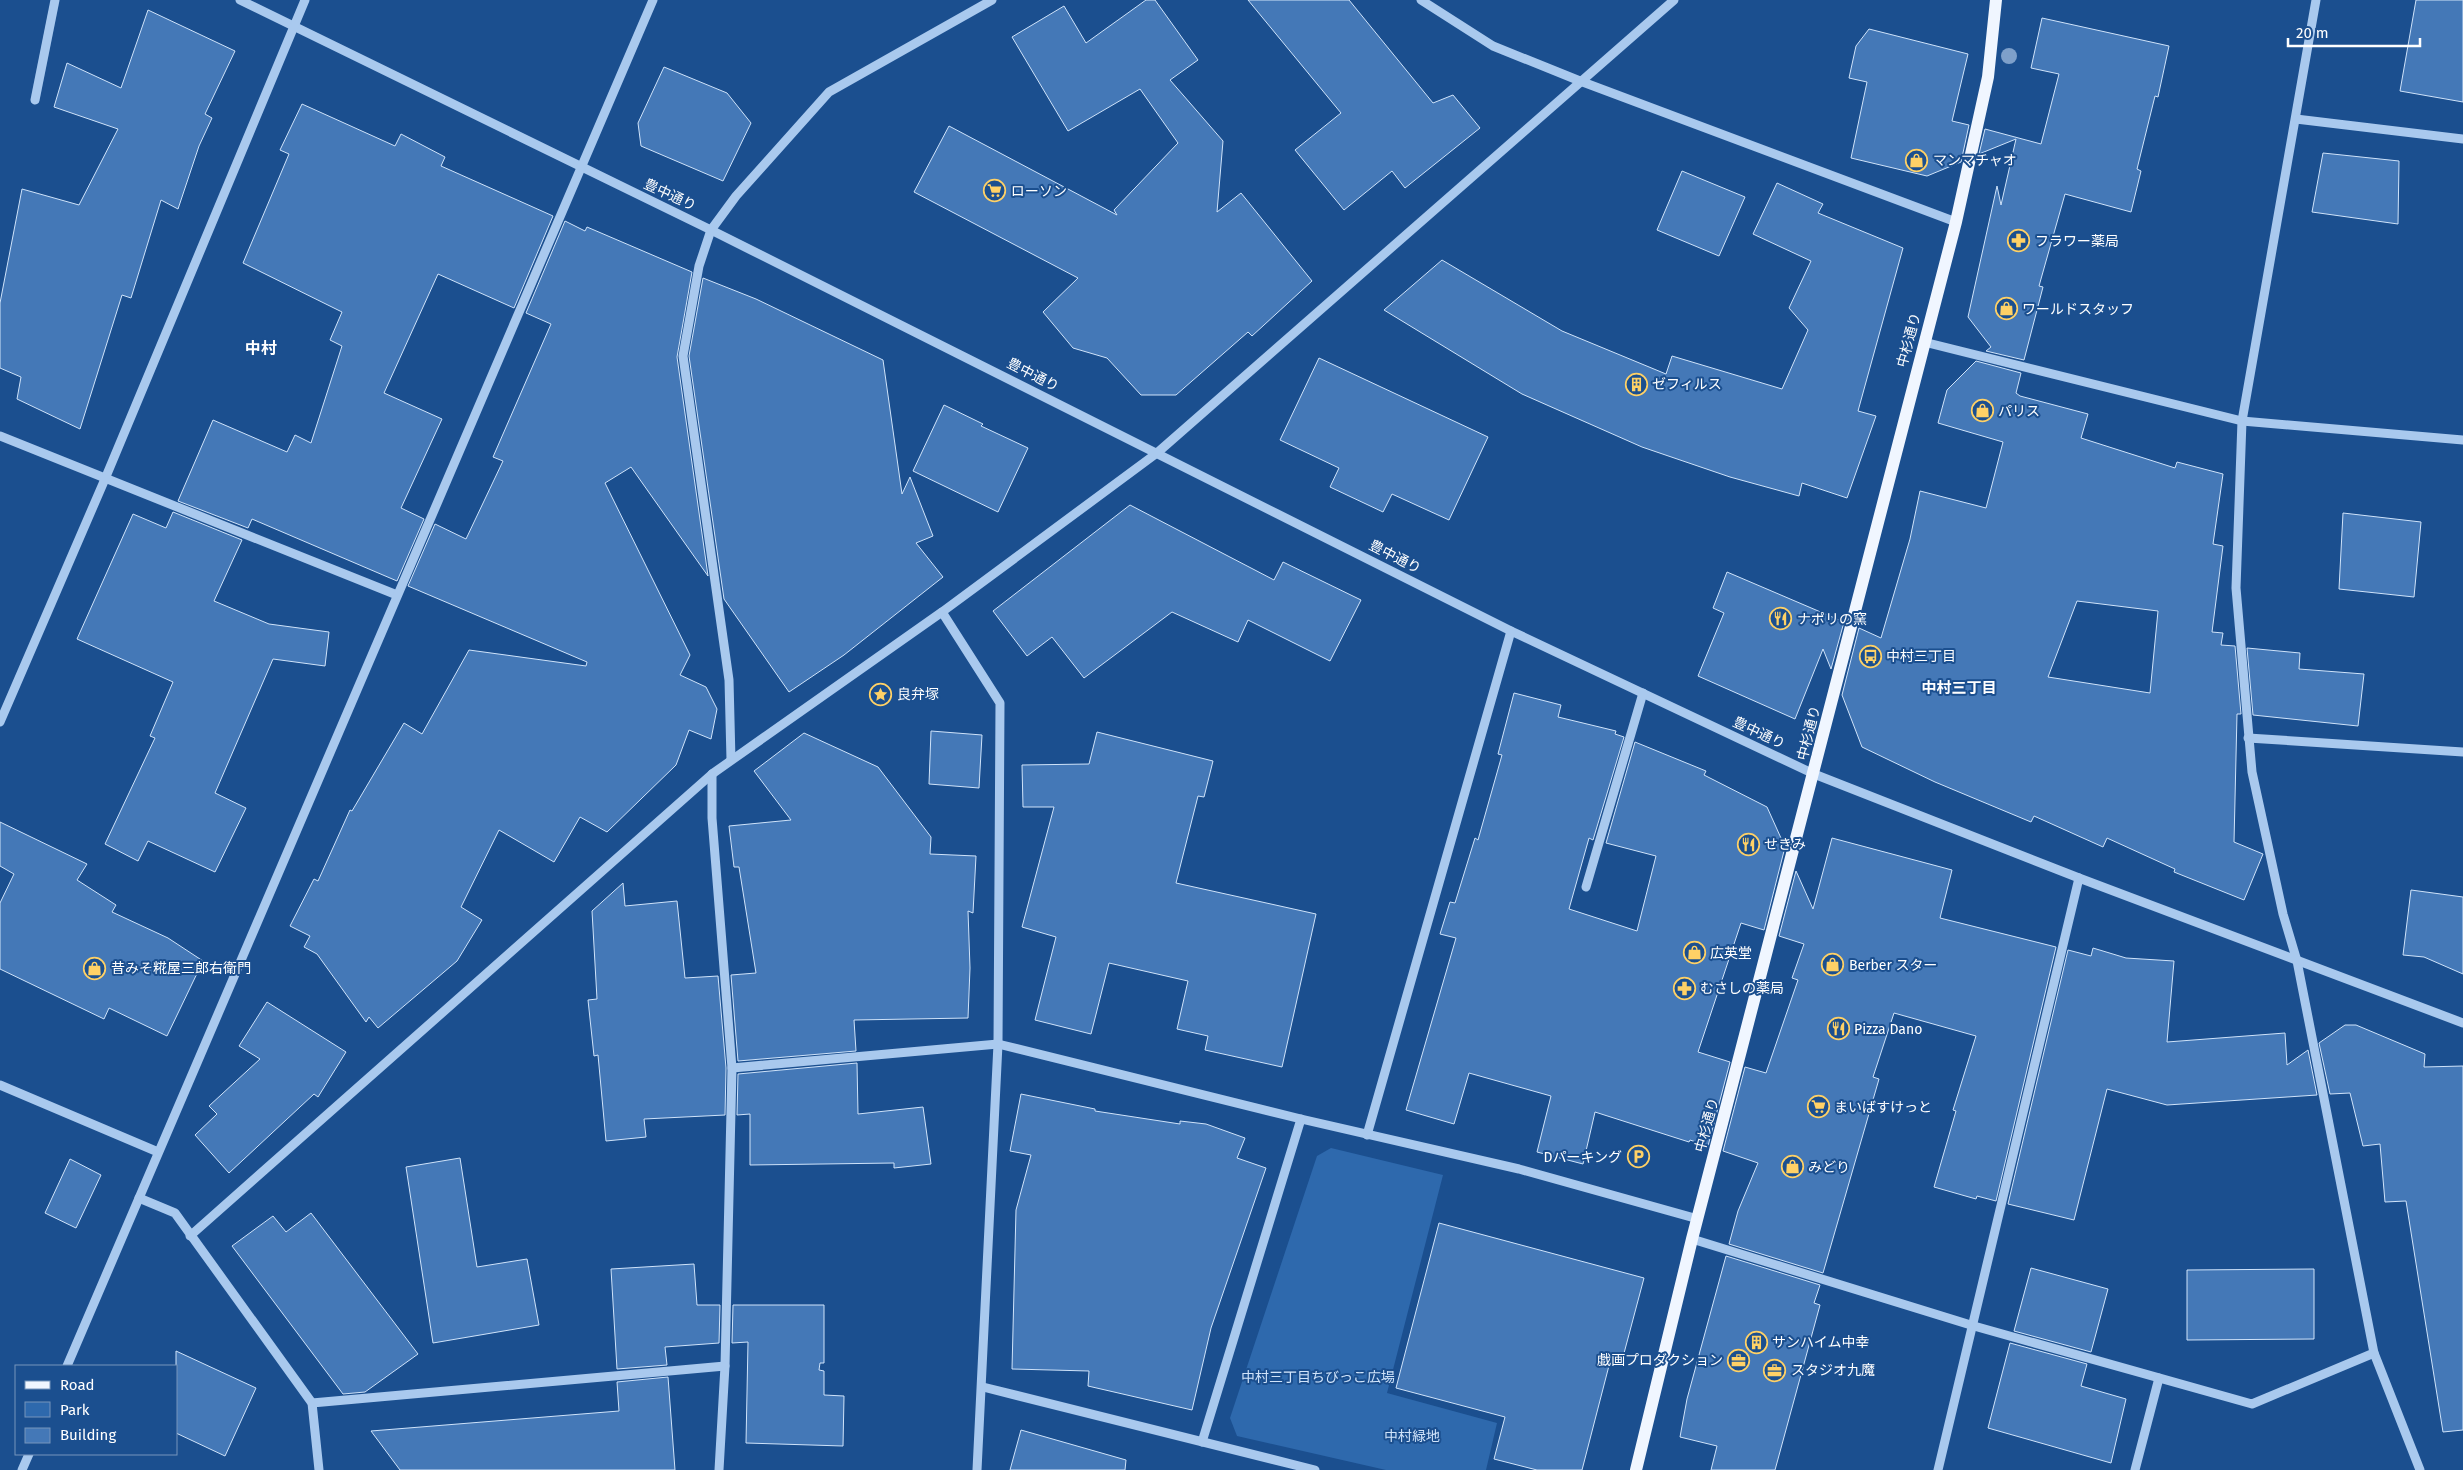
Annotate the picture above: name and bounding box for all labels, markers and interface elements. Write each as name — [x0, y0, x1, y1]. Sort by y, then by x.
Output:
scale bar — [2288, 15, 2420, 47]
text: 20 m — [2296, 24, 2329, 42]
shop icon: マンマチャオ — [1905, 148, 1929, 172]
place label: マンマチャオ — [1933, 152, 2017, 169]
street label: 豊中通り — [641, 175, 699, 215]
supermarket icon: ローソン — [983, 179, 1007, 203]
place label: ローソン — [1011, 183, 1067, 200]
pharmacy icon: フラワー薬局 — [2007, 229, 2031, 253]
place label: フラワー薬局 — [2035, 233, 2119, 250]
shop icon: ワールドスタッフ — [1994, 297, 2018, 321]
place label: ワールドスタッフ — [2022, 301, 2134, 318]
street label: 中杉通り — [1894, 311, 1924, 369]
district label: 中村 — [245, 339, 277, 358]
street label: 豊中通り — [1004, 355, 1062, 395]
building icon: ゼフィルス — [1624, 372, 1648, 396]
place label: ゼフィルス — [1652, 376, 1722, 393]
shop icon: パリス — [1970, 399, 1994, 423]
place label: パリス — [1998, 403, 2040, 420]
street label: 豊中通り — [1366, 537, 1424, 577]
restaurant icon: ナポリの窯 — [1769, 607, 1793, 631]
place label: ナポリの窯 — [1797, 611, 1867, 628]
bus stop icon: 中村三丁目 — [1858, 644, 1882, 668]
place label: 中村三丁目 — [1886, 648, 1956, 665]
district label: 中村三丁目 — [1921, 679, 1997, 697]
place icon: 良弁塚 — [869, 682, 893, 706]
place label: 良弁塚 — [897, 686, 939, 703]
street label: 中杉通り — [1794, 704, 1824, 762]
street label: 豊中通り — [1730, 713, 1788, 753]
restaurant icon: せきみ — [1736, 832, 1760, 856]
place label: せきみ — [1764, 836, 1806, 853]
shop icon: 広英堂 — [1682, 941, 1706, 965]
place label: 広英堂 — [1710, 945, 1752, 962]
shop icon: Berber スター — [1821, 953, 1845, 977]
shop icon: 昔みそ糀屋三郎右衛門 — [83, 956, 107, 980]
place label: Berber スター — [1849, 957, 1938, 974]
place label: 昔みそ糀屋三郎右衛門 — [111, 960, 251, 977]
pharmacy icon: むさしの薬局 — [1672, 976, 1696, 1000]
place label: むさしの薬局 — [1700, 980, 1784, 997]
restaurant icon: Pizza Dano — [1826, 1017, 1850, 1041]
place label: Pizza Dano — [1854, 1021, 1922, 1038]
supermarket icon: まいばすけっと — [1806, 1095, 1830, 1119]
street label: 中杉通り — [1692, 1096, 1722, 1154]
place label: まいばすけっと — [1834, 1099, 1932, 1116]
parking icon: Dパーキング — [1626, 1145, 1650, 1169]
place label: Dパーキング — [1543, 1149, 1622, 1166]
shop icon: みどり — [1780, 1155, 1804, 1179]
place label: みどり — [1808, 1159, 1850, 1176]
building icon: サンハイム中幸 — [1744, 1330, 1768, 1354]
place label: サンハイム中幸 — [1772, 1334, 1869, 1351]
office icon: 戯画プロダクション — [1727, 1348, 1751, 1372]
place label: 戯画プロダクション — [1597, 1352, 1723, 1369]
office icon: スタジオ九魔 — [1763, 1358, 1787, 1382]
place label: スタジオ九魔 — [1791, 1362, 1875, 1379]
legend — [15, 1365, 178, 1455]
park label: 中村三丁目ちびっこ広場 — [1241, 1369, 1395, 1386]
text: Road — [60, 1376, 95, 1394]
text: Park — [60, 1401, 90, 1419]
text: Building — [60, 1426, 116, 1444]
park label: 中村緑地 — [1384, 1428, 1440, 1445]

